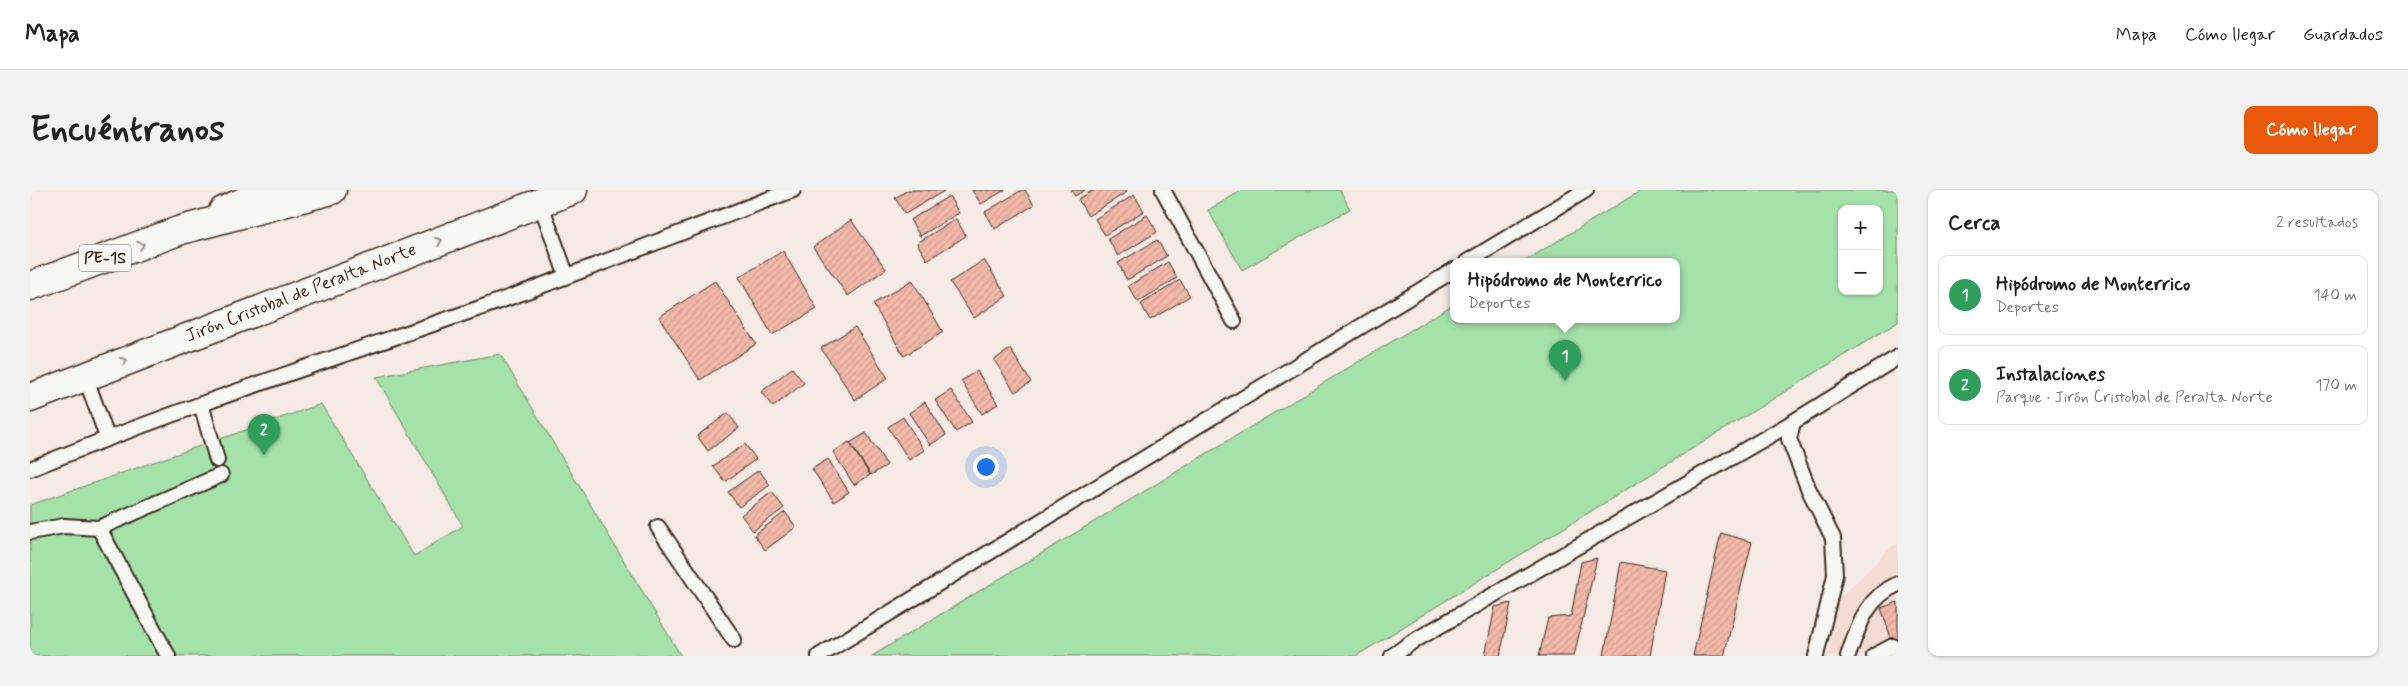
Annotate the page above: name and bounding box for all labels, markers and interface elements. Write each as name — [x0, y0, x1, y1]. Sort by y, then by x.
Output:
text: Mapa — [25, 19, 80, 50]
text: Mapa — [2116, 23, 2157, 47]
text: Cómo llegar — [2185, 23, 2275, 47]
text: Guardados — [2303, 23, 2383, 47]
button: Cómo llegar — [2244, 106, 2378, 154]
text: Encuéntranos — [30, 107, 225, 153]
map controls — [1838, 205, 1883, 295]
button: + — [1838, 205, 1883, 250]
text: Cerca — [1948, 209, 2001, 237]
text: 2 resultados — [2276, 212, 2358, 233]
one-way arrow — [435, 236, 443, 246]
street label: Jirón Cristobal de Peralta Norte — [182, 238, 420, 348]
one-way arrow — [137, 241, 145, 251]
road number: PE-1S — [79, 244, 131, 272]
button: − — [1838, 250, 1883, 295]
popup — [1450, 258, 1680, 323]
text: Hipódromo de Monterrico — [1468, 268, 1662, 293]
text: Hipódromo de Monterrico — [1996, 272, 2190, 297]
text: 1 — [1961, 285, 1969, 306]
text: 140 m — [2313, 285, 2357, 306]
text: Deportes — [1468, 293, 1531, 314]
text: Deportes — [1996, 297, 2059, 318]
pin: 1 — [1549, 340, 1581, 381]
one-way arrow — [119, 357, 128, 368]
text: Instalaciones — [1996, 362, 2105, 387]
text: 2 — [1961, 375, 1969, 396]
text: 170 m — [2315, 375, 2357, 396]
text: Parque · Jirón Cristobal de Peralta Norte — [1996, 387, 2273, 408]
pin: 2 — [248, 414, 280, 455]
your location — [973, 454, 999, 480]

